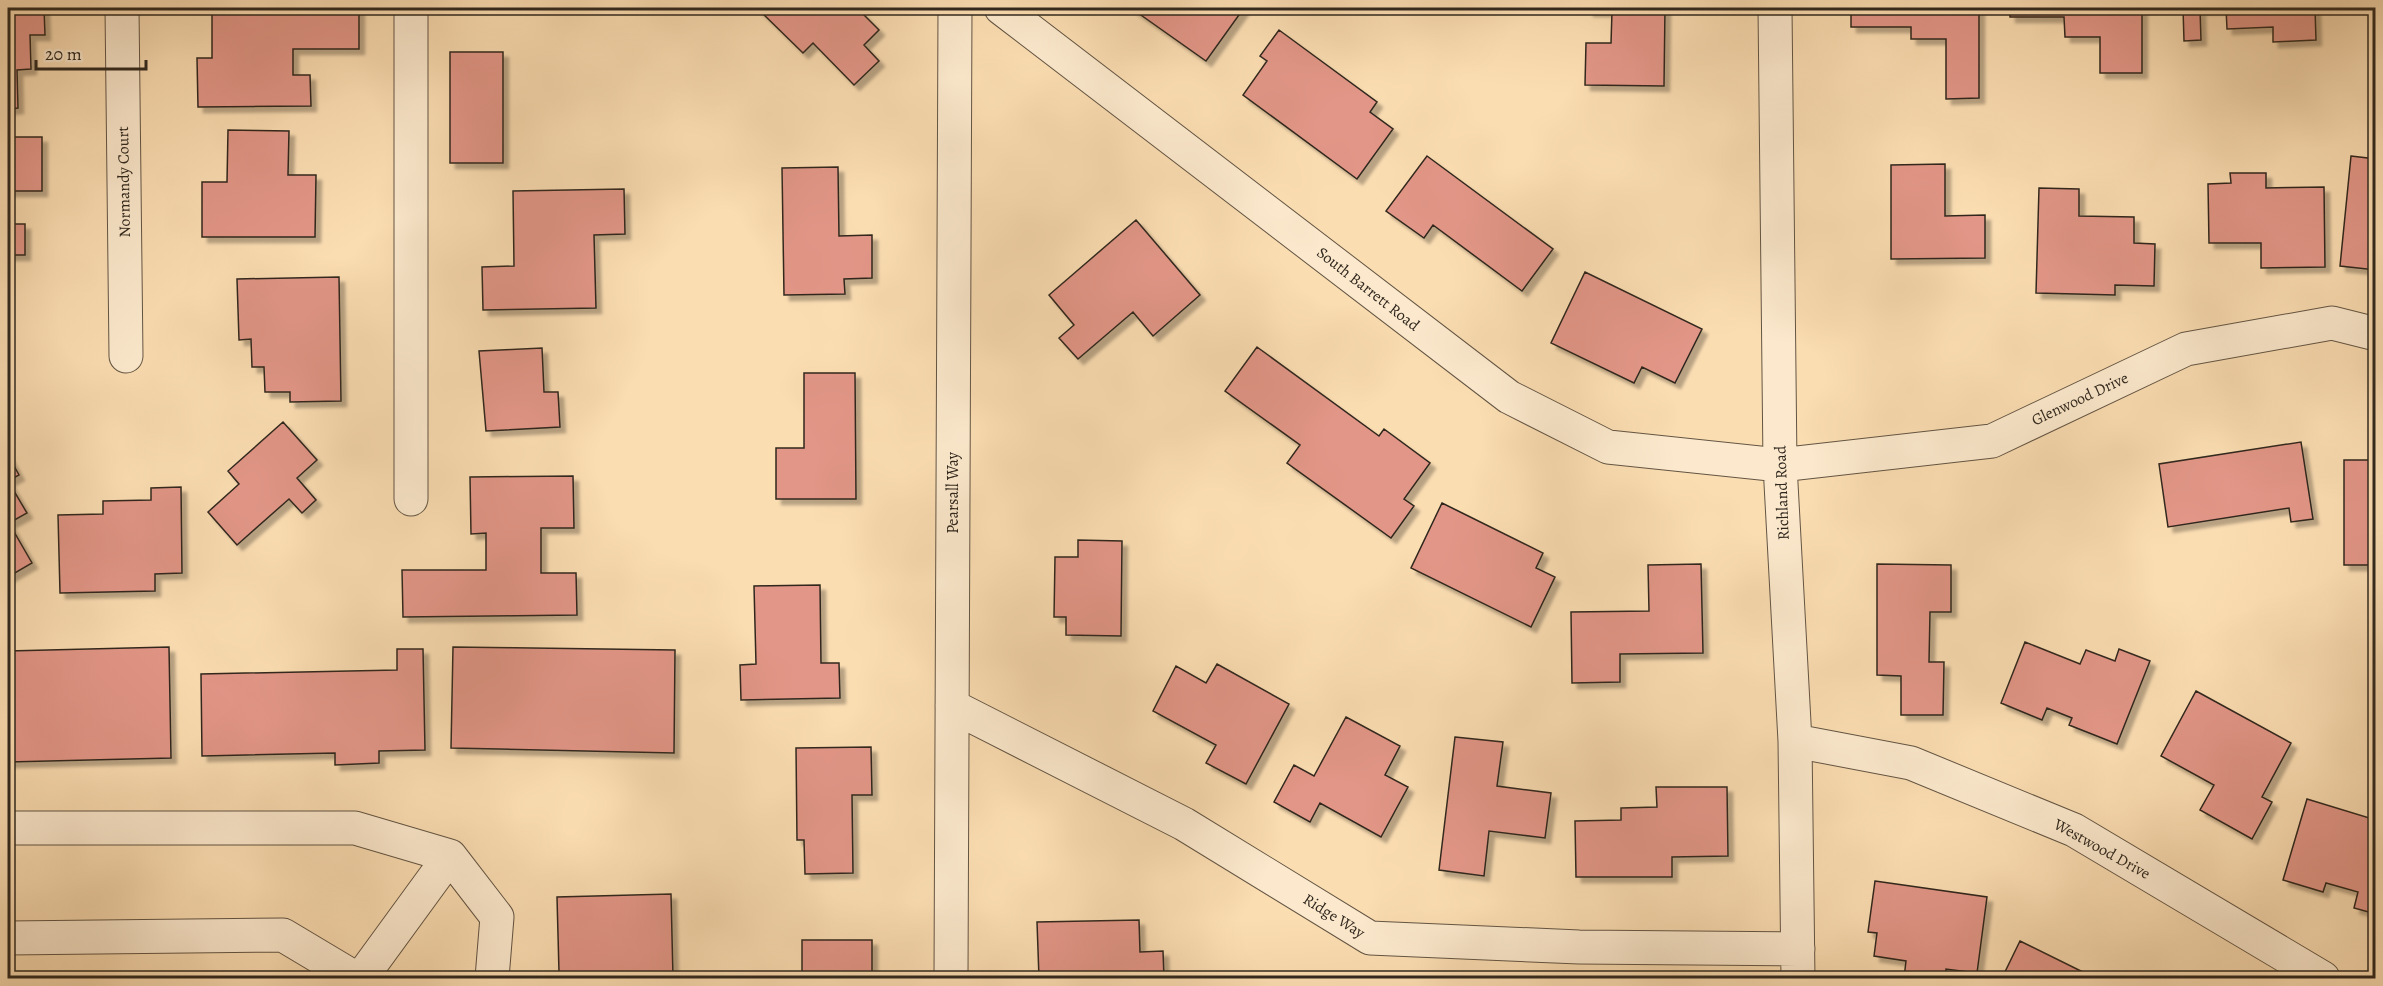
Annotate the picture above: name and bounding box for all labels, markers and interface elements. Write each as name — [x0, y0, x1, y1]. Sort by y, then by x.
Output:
scale bar — [36, 33, 146, 71]
text: 20 m — [45, 42, 82, 66]
street label: Normandy Court — [112, 126, 136, 238]
street label: South Barrett Road — [1312, 242, 1424, 336]
street label: Glenwood Drive — [2028, 367, 2132, 431]
street label: Richland Road — [1769, 445, 1795, 541]
street label: Pearsall Way — [942, 451, 964, 534]
street label: Westwood Drive — [2049, 813, 2154, 885]
street label: Ridge Way — [1299, 888, 1370, 944]

